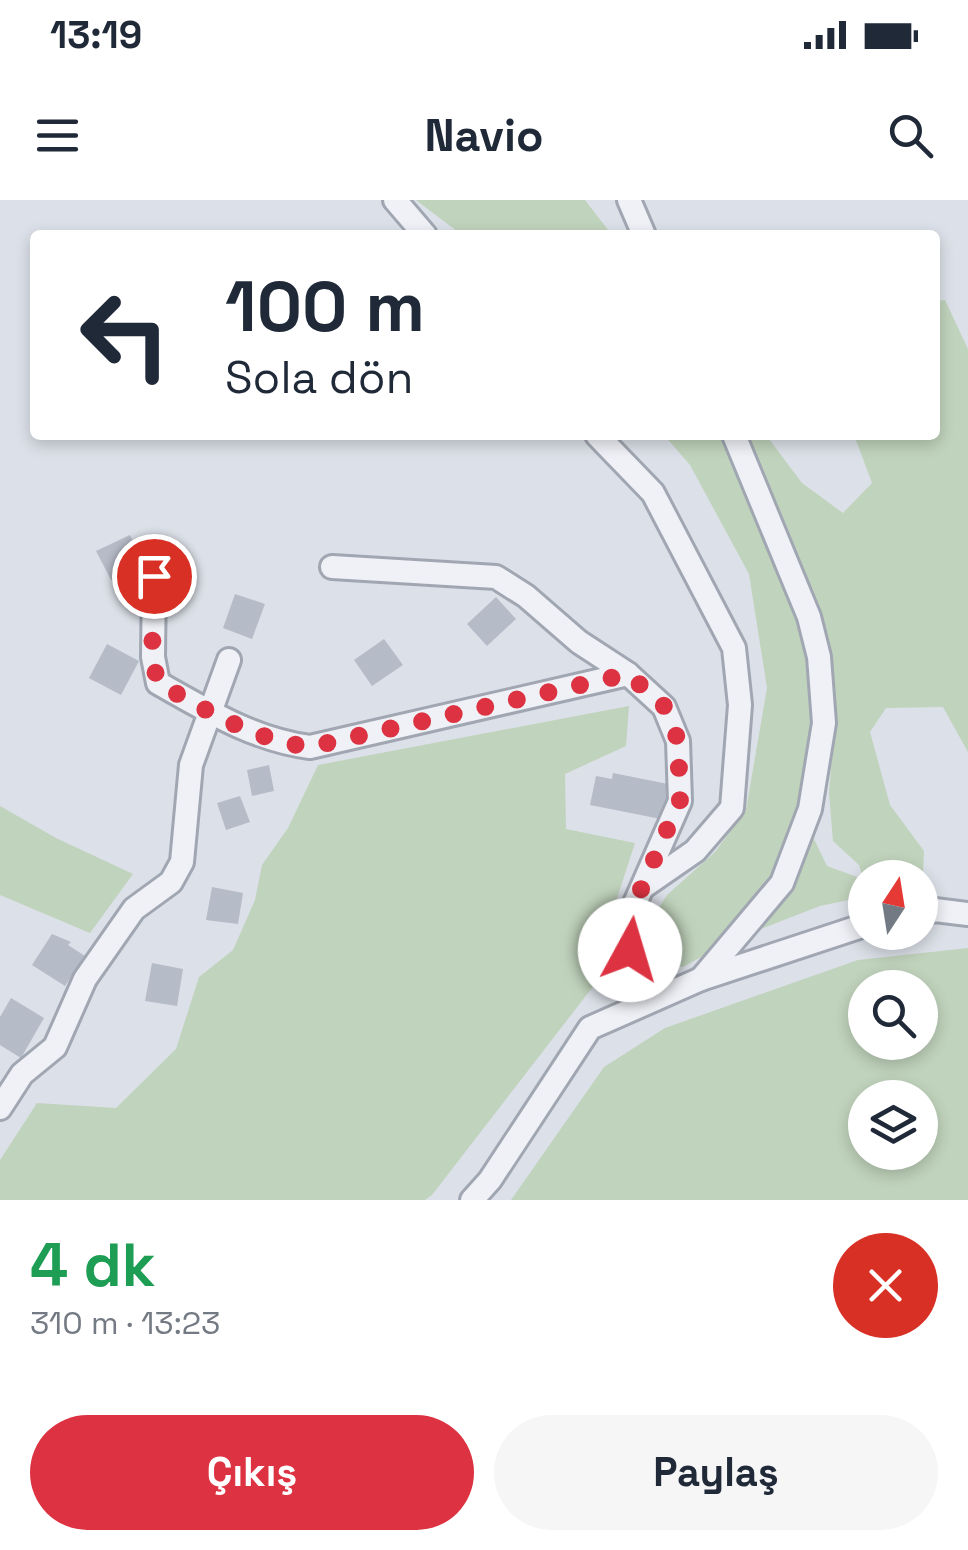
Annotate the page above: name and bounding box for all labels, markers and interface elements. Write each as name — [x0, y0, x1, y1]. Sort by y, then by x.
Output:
text: 13:19 — [50, 11, 142, 59]
text: Navio — [424, 107, 544, 164]
icon: menu — [30, 108, 85, 163]
icon: search — [883, 108, 938, 163]
text: 100 m — [225, 262, 425, 351]
icon: left — [60, 270, 190, 400]
text: Sola dön — [225, 349, 413, 406]
pin — [112, 534, 197, 619]
icon: arrive — [127, 549, 182, 604]
north arrow — [848, 860, 938, 950]
map controls — [848, 860, 938, 1170]
position arrow — [578, 898, 682, 1002]
button: search — [848, 970, 938, 1060]
button: layers — [848, 1080, 938, 1170]
text: 4 dk — [30, 1227, 156, 1304]
button: close — [833, 1233, 938, 1338]
text: 310 m · 13:23 — [30, 1303, 220, 1343]
button: Çıkış — [30, 1415, 474, 1530]
button: Paylaş — [494, 1415, 938, 1530]

